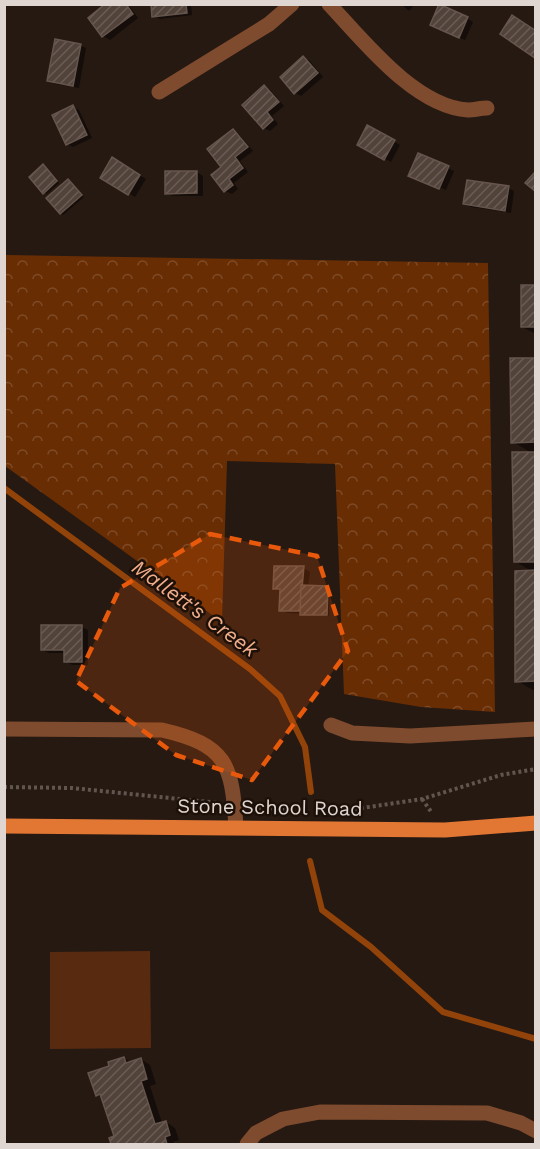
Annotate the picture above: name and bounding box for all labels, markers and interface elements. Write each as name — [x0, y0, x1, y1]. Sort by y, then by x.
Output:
water label: Mallett's Creek — [127, 554, 263, 662]
street label: Stone School Road — [177, 793, 363, 821]

